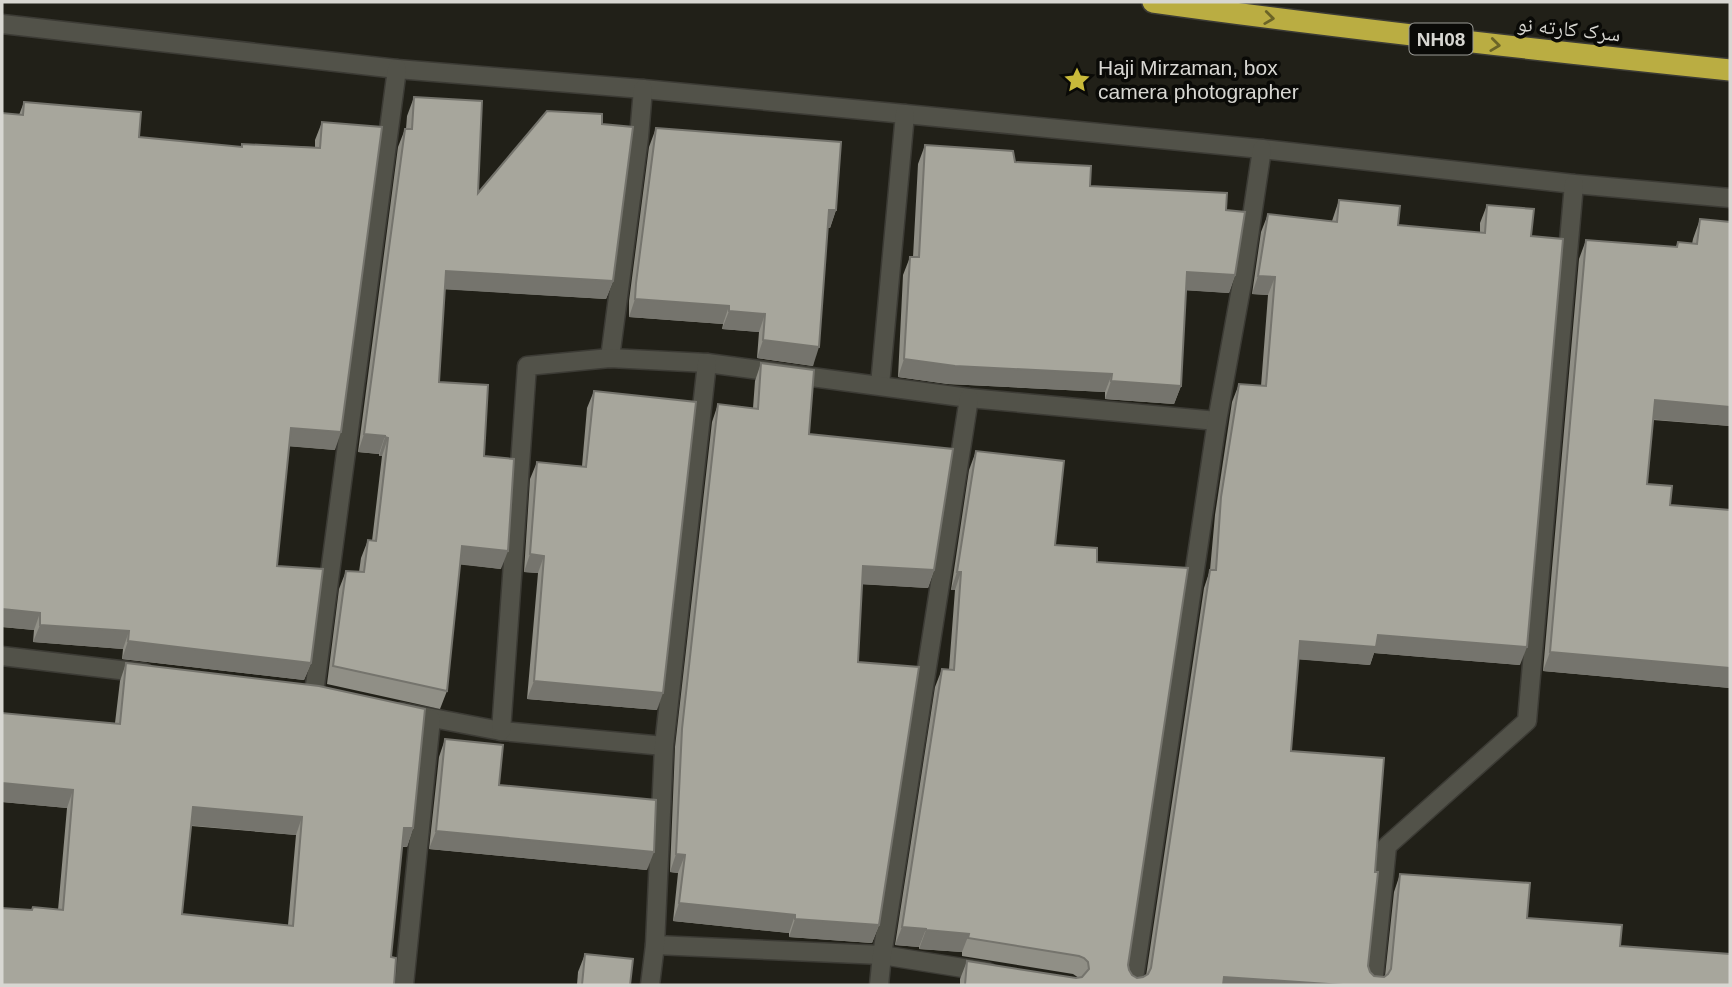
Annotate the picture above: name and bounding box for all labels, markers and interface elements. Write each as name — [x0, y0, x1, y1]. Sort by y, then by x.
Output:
one-way arrow — [1264, 11, 1275, 26]
street label: سرک کارته نو — [1516, 12, 1622, 45]
road number: NH08 — [1410, 23, 1472, 54]
one-way arrow — [1490, 37, 1501, 52]
place label: Haji Mirzaman, box camera photographer — [1098, 56, 1299, 103]
place icon: Haji Mirzaman, box camera photographer — [1062, 65, 1092, 95]

